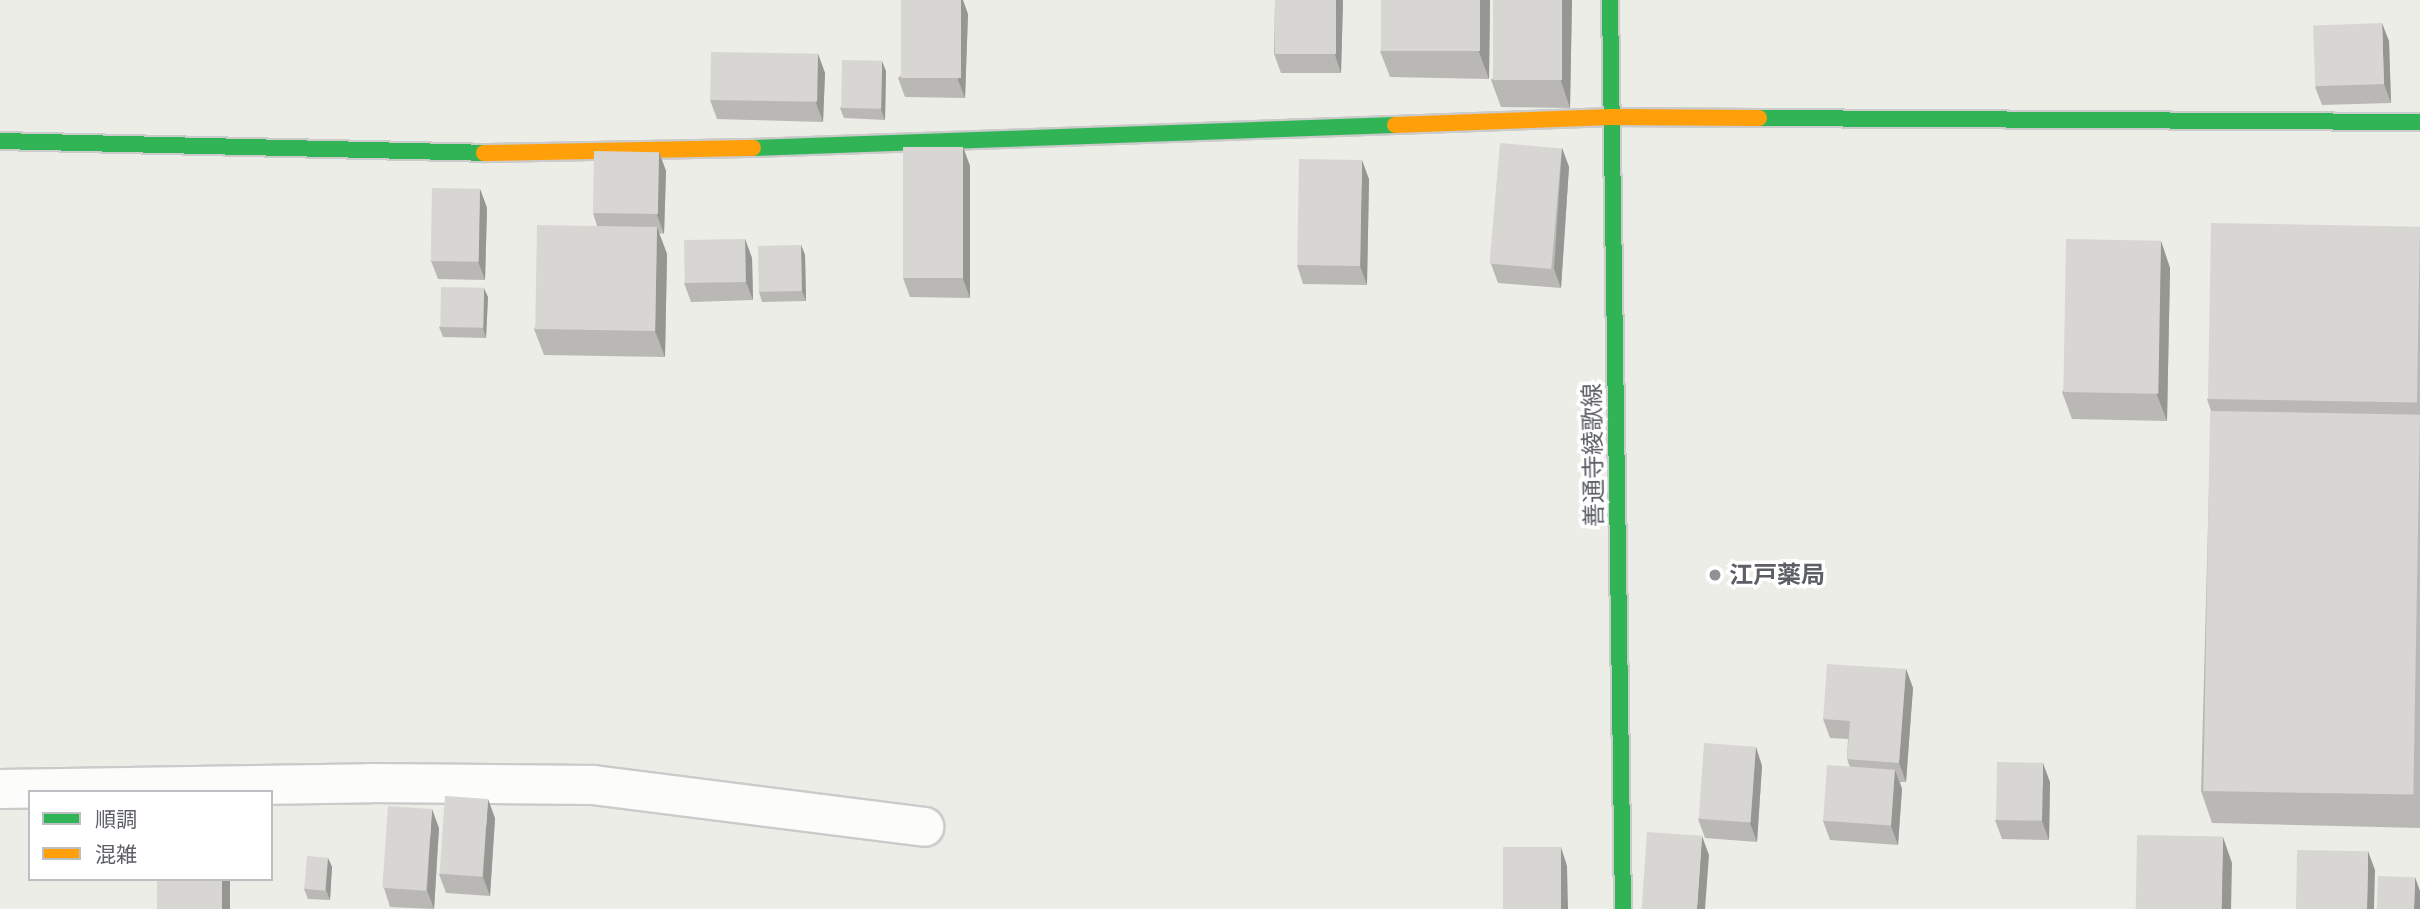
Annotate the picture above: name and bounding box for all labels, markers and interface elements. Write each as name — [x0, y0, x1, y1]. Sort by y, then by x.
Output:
street label: 善通寺綾歌線 — [1577, 383, 1609, 527]
place label: 江戸薬局 — [1729, 561, 1825, 589]
marker: 江戸薬局 — [1707, 567, 1723, 583]
legend — [28, 790, 273, 881]
text: 順調 — [95, 805, 137, 835]
text: 混雑 — [95, 840, 137, 870]

